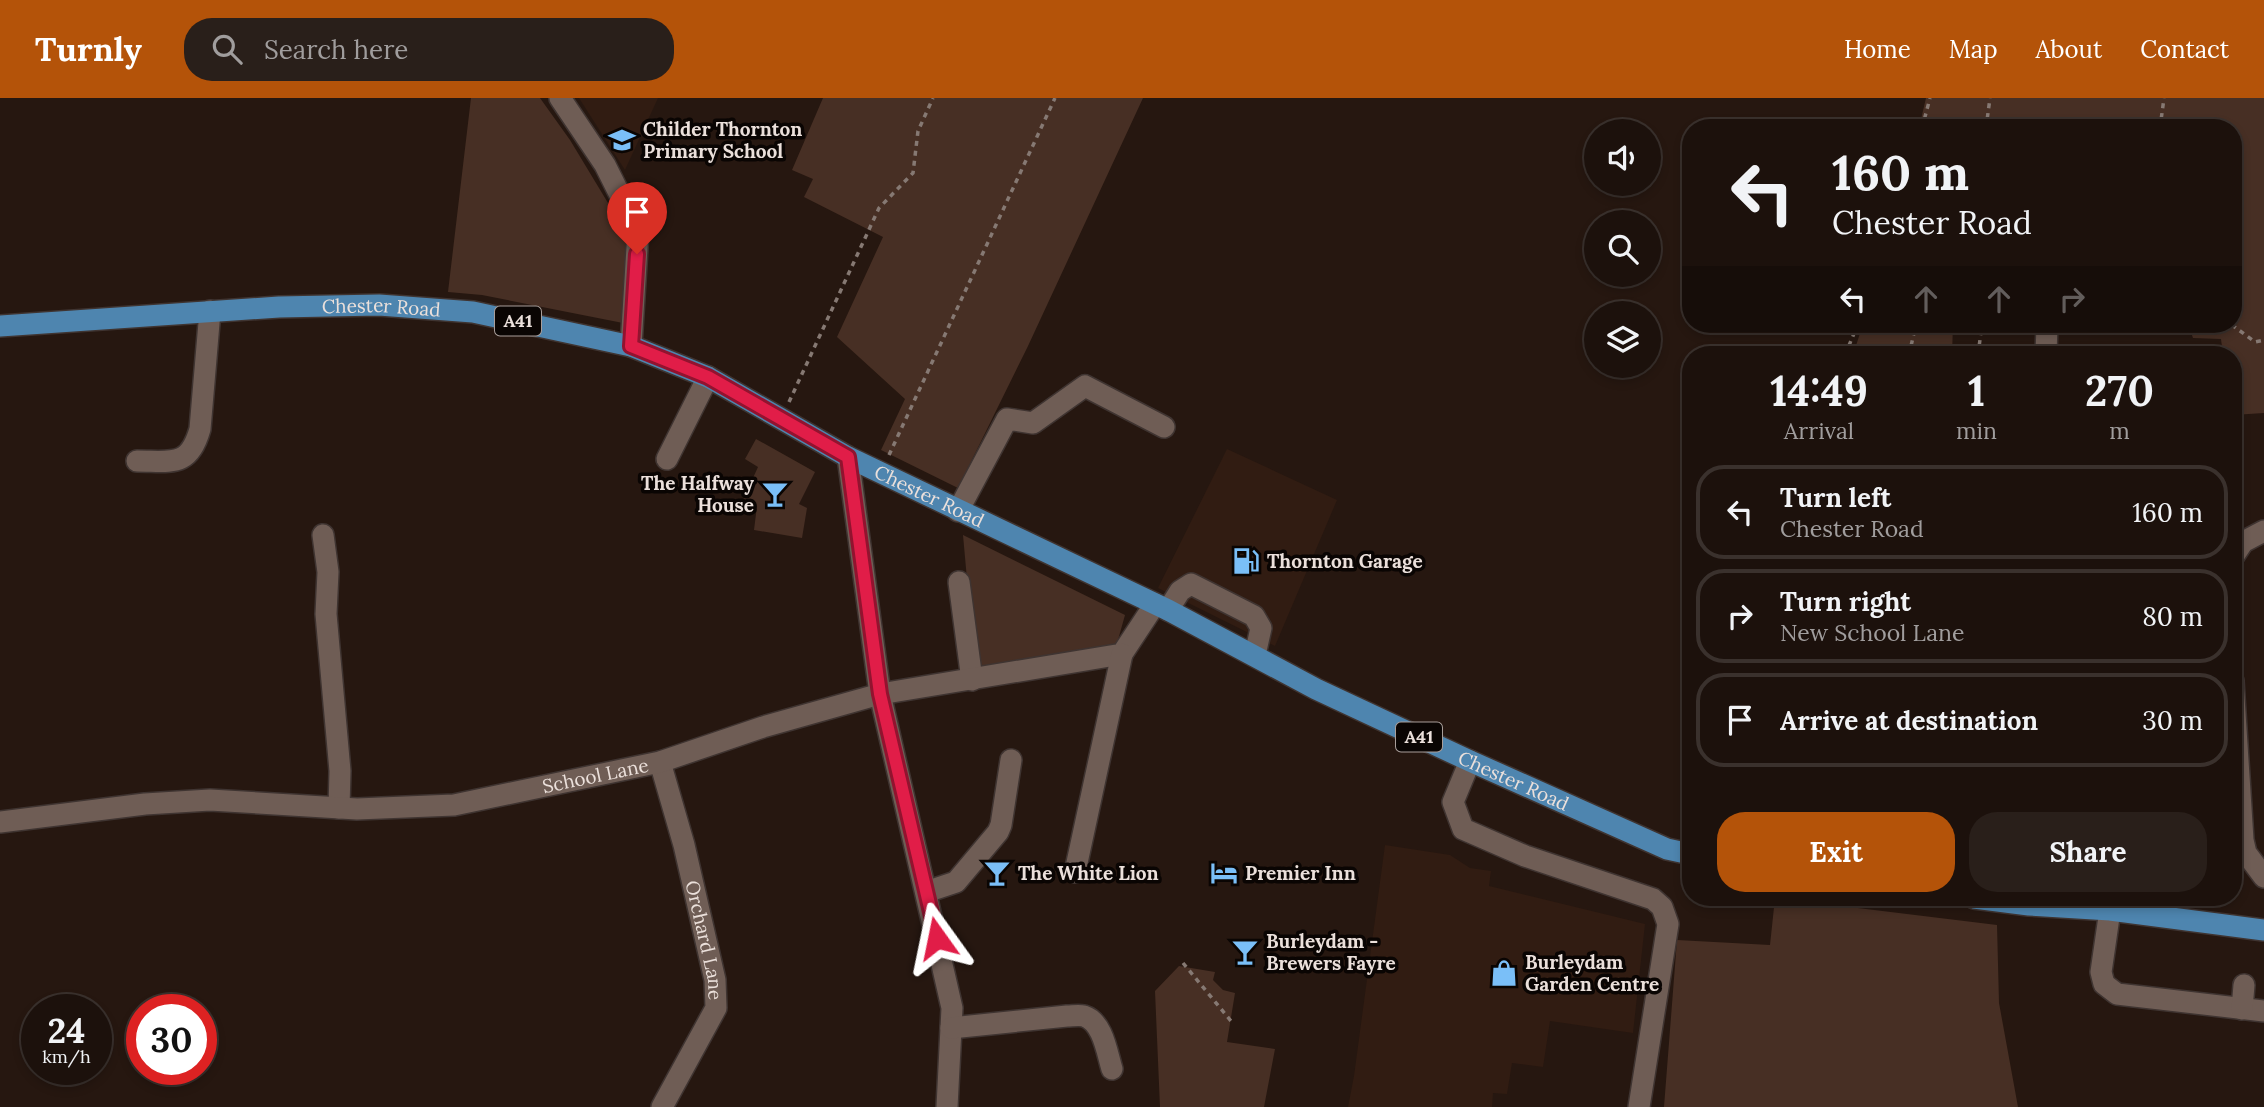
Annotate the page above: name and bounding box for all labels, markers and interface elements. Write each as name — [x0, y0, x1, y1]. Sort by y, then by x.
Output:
search box — [184, 18, 674, 81]
text: Turnly — [35, 28, 142, 70]
icon: search — [208, 30, 246, 68]
text: Search here — [264, 33, 408, 66]
text: Home — [1844, 34, 1911, 65]
text: Map — [1949, 34, 1998, 65]
text: About — [2036, 34, 2102, 65]
text: Contact — [2140, 34, 2229, 65]
place label: Childer Thornton Primary School — [643, 117, 802, 163]
map controls — [1584, 119, 1661, 378]
button: sound — [1584, 119, 1661, 196]
school or university icon: Childer Thornton Primary School — [607, 125, 637, 155]
text: 160 m — [1832, 141, 1969, 203]
icon: left — [1717, 147, 1808, 238]
pin — [607, 182, 667, 254]
icon: arrive — [618, 193, 656, 231]
text: Chester Road — [1832, 202, 2032, 243]
button: search — [1584, 210, 1661, 287]
icon: left — [1834, 280, 1872, 318]
icon: ahead — [1907, 280, 1945, 318]
icon: ahead — [1980, 280, 2018, 318]
icon: right — [2053, 280, 2091, 318]
street label: Chester Road — [322, 293, 441, 322]
button: layers — [1584, 301, 1661, 378]
road number: A41 — [495, 306, 541, 336]
text: 14:49 — [1770, 364, 1868, 418]
text: 1 — [1968, 364, 1985, 418]
text: 270 — [2085, 364, 2154, 418]
text: Arrival — [1784, 416, 1854, 445]
text: min — [1956, 416, 1997, 445]
text: m — [2109, 416, 2130, 445]
street label: Chester Road — [871, 459, 988, 532]
place label: The Halfway House — [641, 471, 755, 517]
bar icon: The Halfway House — [760, 479, 790, 509]
text: Turn left — [1780, 481, 1891, 514]
icon: left — [1721, 493, 1759, 531]
text: 160 m — [2132, 496, 2203, 529]
text: Chester Road — [1780, 514, 1924, 543]
fuel station icon: Thornton Garage — [1231, 546, 1261, 576]
place label: Thornton Garage — [1267, 549, 1423, 573]
text: Turn right — [1780, 585, 1911, 618]
icon: right — [1721, 597, 1759, 635]
text: 80 m — [2142, 600, 2203, 633]
text: New School Lane — [1780, 618, 1965, 647]
icon: arrive — [1721, 701, 1759, 739]
text: Arrive at destination — [1780, 704, 2038, 737]
text: 30 m — [2142, 704, 2203, 737]
road number: A41 — [1396, 722, 1442, 752]
street label: Chester Road — [1454, 745, 1573, 816]
street label: School Lane — [540, 753, 651, 798]
button: Exit — [1717, 812, 1955, 892]
button: Share — [1969, 812, 2207, 892]
bar icon: The White Lion — [982, 858, 1012, 888]
hotel icon: Premier Inn — [1209, 858, 1239, 888]
place label: The White Lion — [1018, 861, 1159, 885]
place label: Premier Inn — [1245, 861, 1356, 885]
street label: Orchard Lane — [680, 878, 728, 1001]
position arrow — [900, 901, 974, 975]
place label: Burleydam - Brewers Fayre — [1266, 929, 1396, 975]
bar icon: Burleydam - Brewers Fayre — [1230, 937, 1260, 967]
place label: Burleydam Garden Centre — [1525, 950, 1659, 996]
shop icon: Burleydam Garden Centre — [1489, 958, 1519, 988]
speed limit sign: 30 — [126, 994, 217, 1085]
text: 24 — [48, 1008, 85, 1053]
text: km/h — [42, 1045, 91, 1068]

